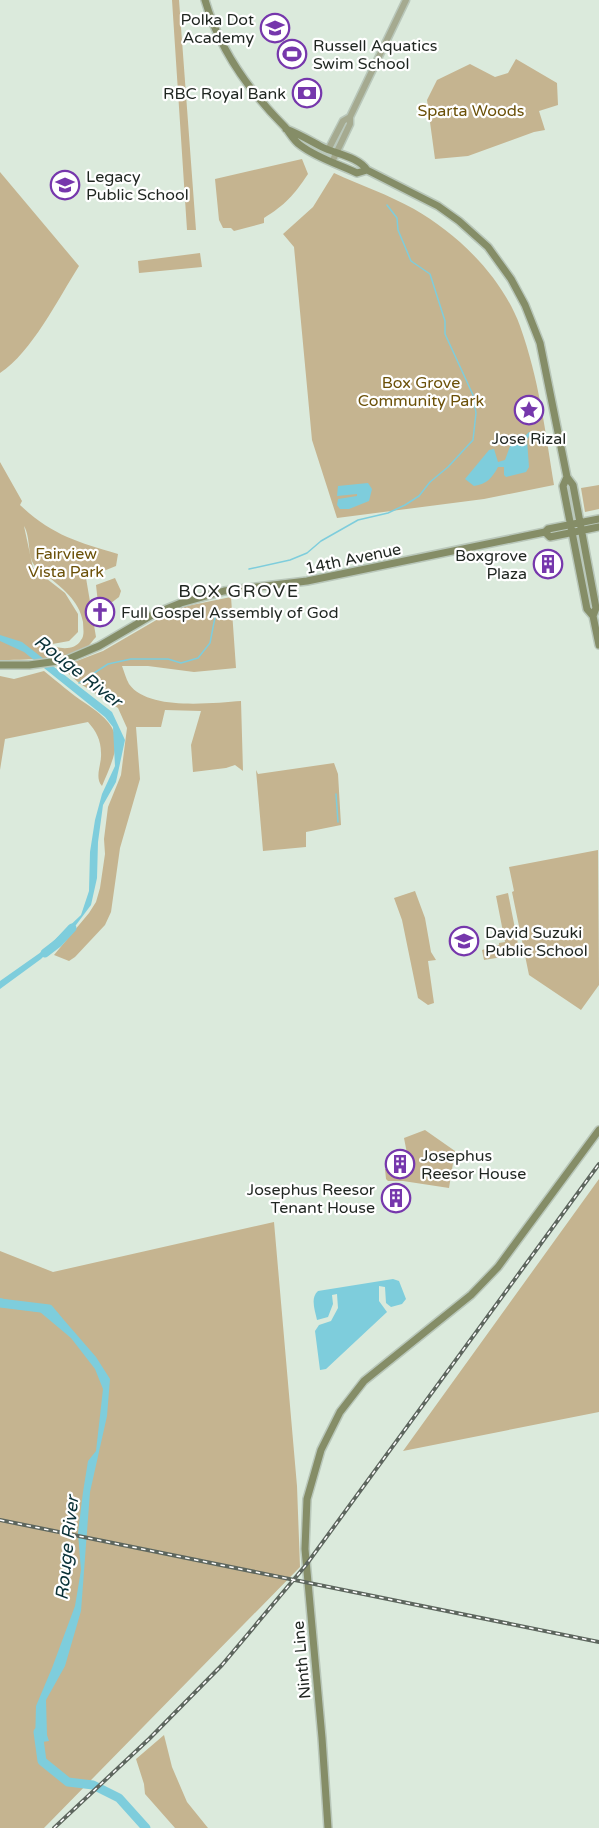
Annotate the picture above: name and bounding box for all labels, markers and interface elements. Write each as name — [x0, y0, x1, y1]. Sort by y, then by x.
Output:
place label: Polka Dot Academy — [181, 10, 254, 48]
school or university icon: Polka Dot Academy — [259, 12, 291, 44]
place label: Russell Aquatics Swim School — [313, 36, 437, 74]
sports icon: Russell Aquatics Swim School — [276, 38, 308, 70]
bank icon: RBC Royal Bank — [291, 77, 323, 109]
place label: RBC Royal Bank — [163, 84, 286, 104]
park label: Sparta Woods — [418, 101, 524, 121]
place label: Legacy Public School — [86, 167, 189, 205]
school or university icon: Legacy Public School — [49, 169, 81, 201]
park label: Box Grove Community Park — [358, 373, 484, 411]
place icon: Jose Rizal — [513, 394, 545, 426]
place label: Jose Rizal — [492, 429, 566, 449]
street label: 14th Avenue — [303, 539, 403, 579]
park label: Fairview Vista Park — [28, 544, 104, 582]
place label: Boxgrove Plaza — [455, 546, 527, 584]
building icon: Boxgrove Plaza — [532, 548, 564, 580]
district label: BOX GROVE — [178, 580, 300, 602]
church icon: Full Gospel Assembly of God — [84, 596, 116, 628]
place label: Full Gospel Assembly of God — [121, 603, 339, 623]
water label: Rouge River — [30, 630, 128, 713]
place label: David Suzuki Public School — [485, 923, 588, 961]
school or university icon: David Suzuki Public School — [448, 925, 480, 957]
place label: Josephus Reesor House — [421, 1146, 526, 1184]
building icon: Josephus Reesor House — [384, 1148, 416, 1180]
place label: Josephus Reesor Tenant House — [247, 1180, 376, 1218]
building icon: Josephus Reesor Tenant House — [380, 1182, 412, 1214]
water label: Rouge River — [51, 1493, 84, 1601]
street label: Ninth Line — [289, 1620, 315, 1700]

